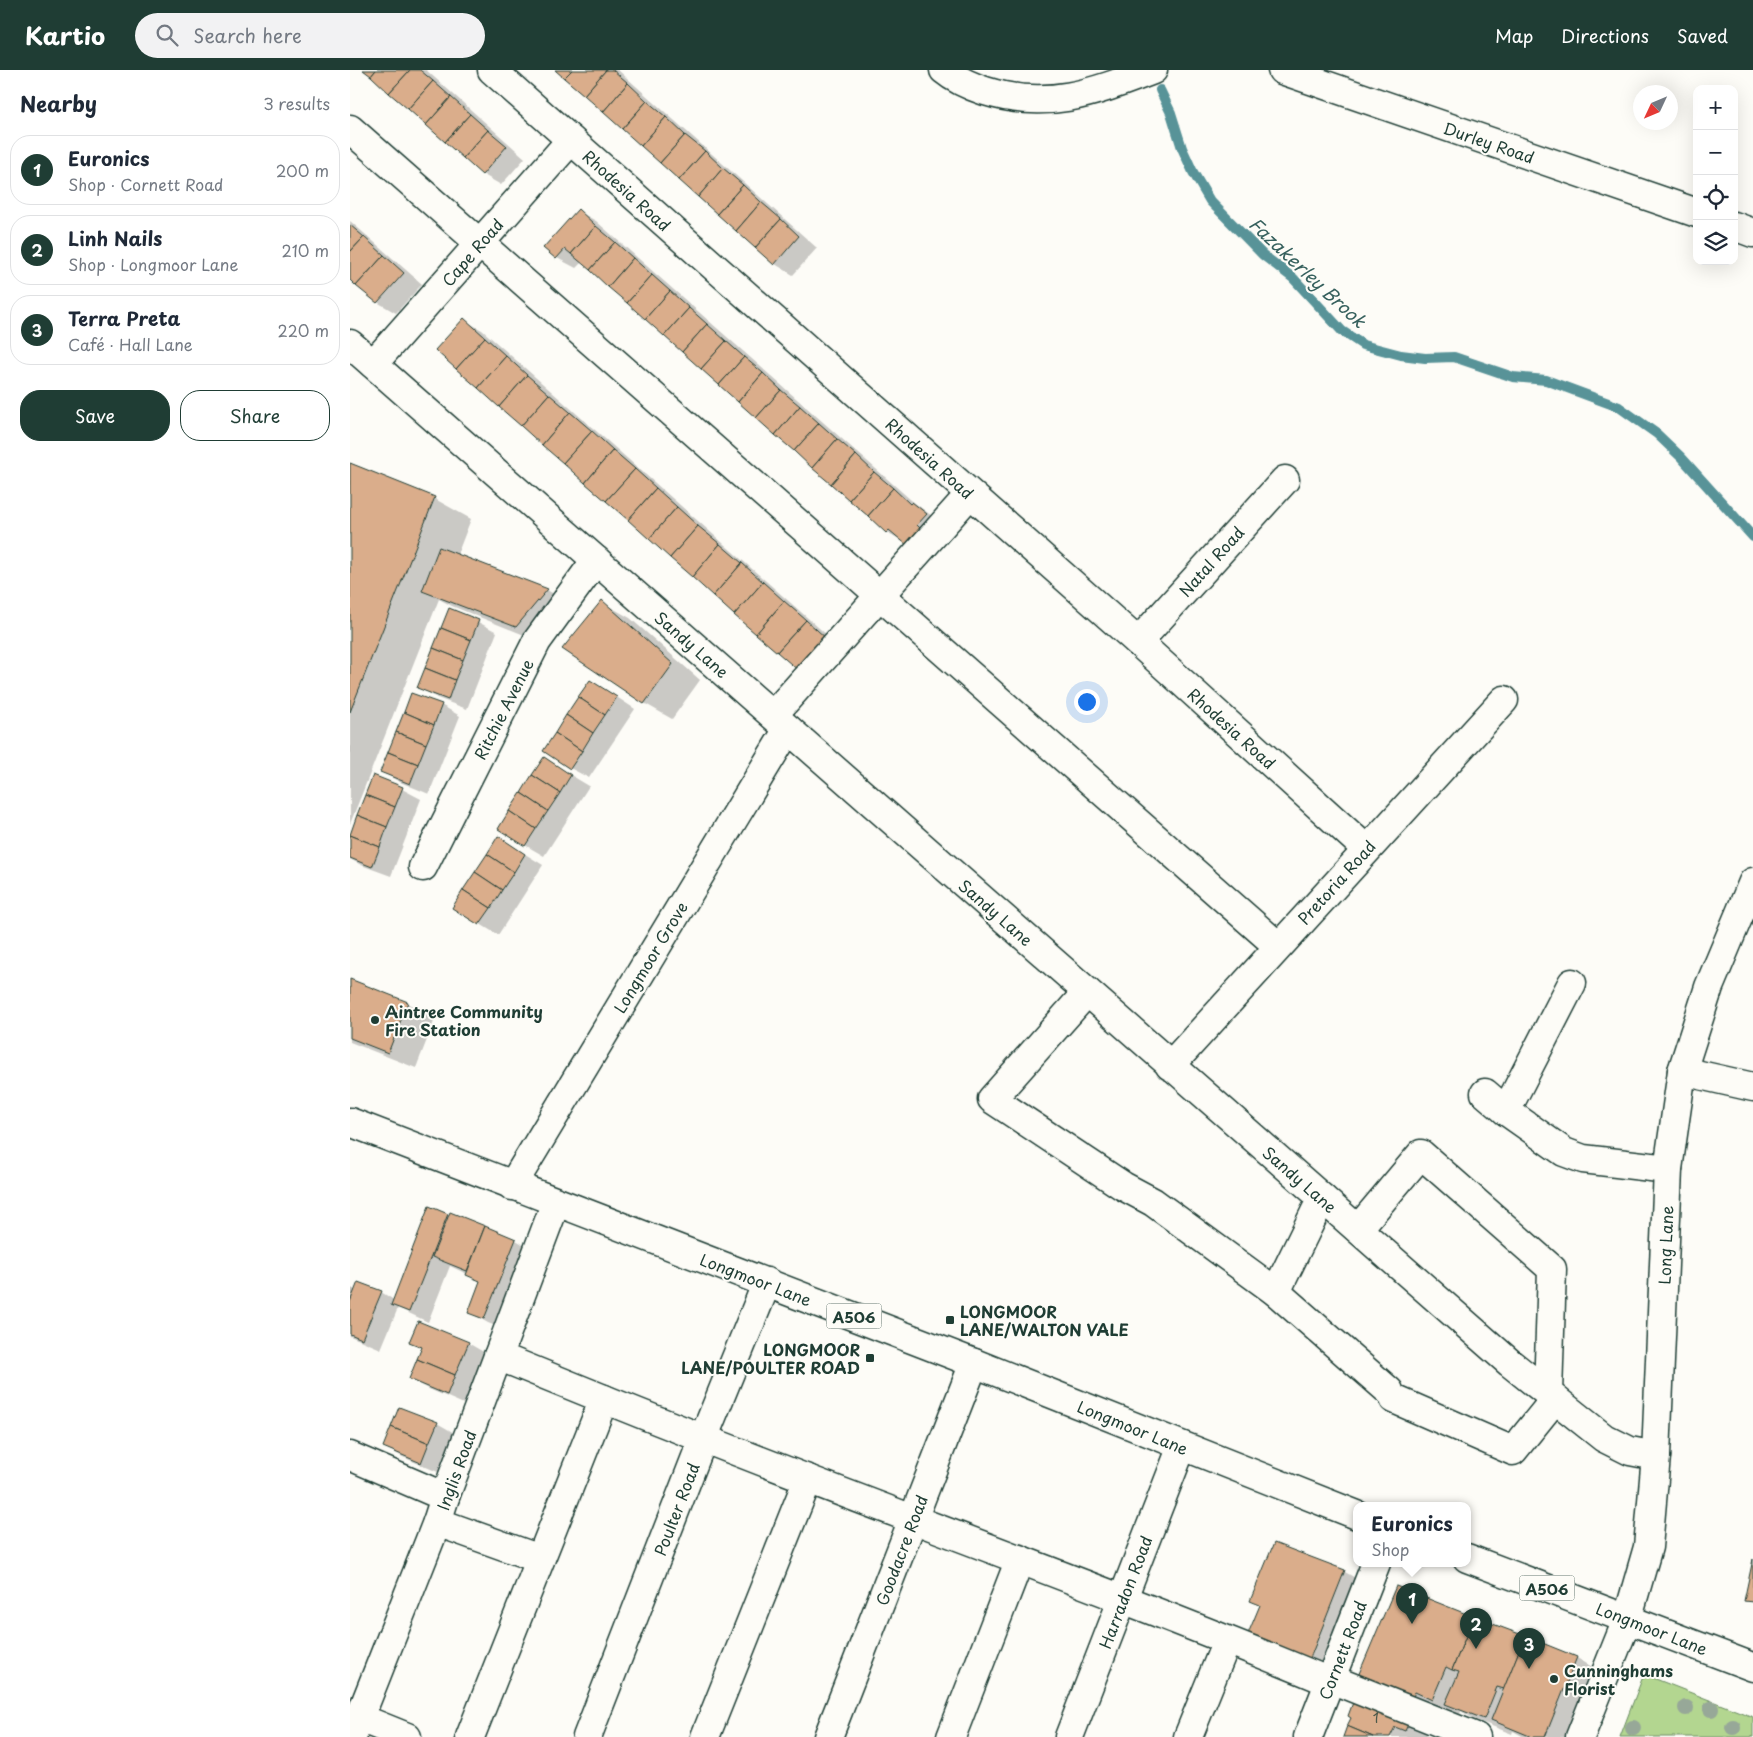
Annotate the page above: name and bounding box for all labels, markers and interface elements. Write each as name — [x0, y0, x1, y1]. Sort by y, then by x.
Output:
search box — [135, 13, 485, 58]
text: Kartio — [25, 17, 105, 53]
icon: search — [153, 21, 181, 49]
text: Search here — [193, 21, 302, 49]
text: Map — [1495, 22, 1533, 49]
text: Directions — [1561, 22, 1649, 49]
text: Saved — [1677, 22, 1728, 49]
north arrow — [1633, 85, 1678, 130]
map controls — [1693, 85, 1738, 265]
button: + — [1693, 85, 1738, 130]
text: Nearby — [20, 87, 97, 119]
text: 3 results — [263, 91, 330, 115]
street label: Durley Road — [1440, 115, 1538, 169]
button: − — [1693, 130, 1738, 175]
text: Euronics — [68, 144, 150, 172]
street label: Rhodesia Road — [578, 144, 676, 236]
text: 1 — [33, 158, 41, 182]
text: 200 m — [276, 158, 329, 182]
text: Shop · Cornett Road — [68, 172, 223, 196]
button: locate — [1693, 175, 1738, 220]
water label: Fazakerley Brook — [1243, 211, 1373, 334]
street label: Cape Road — [436, 213, 508, 291]
button: layers — [1693, 220, 1738, 265]
text: Linh Nails — [68, 224, 162, 252]
text: 2 — [31, 238, 43, 262]
text: 210 m — [281, 238, 329, 262]
text: Shop · Longmoor Lane — [68, 252, 238, 276]
text: Terra Preta — [68, 304, 180, 332]
text: 3 — [32, 318, 42, 342]
text: 220 m — [278, 318, 329, 342]
text: Café · Hall Lane — [68, 332, 193, 356]
button: Save — [20, 390, 170, 441]
button: Share — [180, 390, 330, 441]
street label: Rhodesia Road — [881, 412, 979, 504]
street label: Natal Road — [1173, 520, 1249, 602]
street label: Sandy Lane — [650, 605, 734, 683]
street label: Ritchie Avenue — [467, 654, 539, 764]
street label: Rhodesia Road — [1183, 682, 1281, 774]
your location — [1074, 689, 1100, 715]
street label: Pretoria Road — [1292, 835, 1380, 929]
street label: Sandy Lane — [954, 873, 1038, 951]
street label: Longmoor Grove — [607, 897, 693, 1017]
place label: Aintree Community Fire Station — [385, 999, 543, 1041]
marker: Aintree Community Fire Station — [369, 1014, 381, 1026]
street label: Sandy Lane — [1258, 1140, 1342, 1218]
street label: Long Lane — [1652, 1205, 1678, 1285]
street label: Longmoor Lane — [697, 1247, 815, 1311]
place label: LONGMOOR LANE/WALTON VALE — [960, 1299, 1129, 1341]
road number: A506 — [826, 1304, 882, 1328]
marker: LONGMOOR LANE/WALTON VALE — [944, 1314, 956, 1326]
place label: LONGMOOR LANE/POULTER ROAD — [681, 1337, 860, 1379]
marker: LONGMOOR LANE/POULTER ROAD — [864, 1352, 876, 1364]
street label: Longmoor Lane — [1074, 1394, 1192, 1460]
street label: Inglis Road — [430, 1426, 482, 1514]
street label: Poulter Road — [647, 1459, 705, 1559]
street label: Goodacre Road — [869, 1491, 933, 1609]
popup — [1353, 1502, 1471, 1567]
text: Euronics — [1371, 1509, 1453, 1537]
street label: Harradon Road — [1092, 1532, 1158, 1652]
text: Shop — [1371, 1537, 1409, 1561]
road number: A506 — [1520, 1576, 1574, 1600]
pin: 1 — [1396, 1583, 1428, 1624]
street label: Longmoor Lane — [1593, 1596, 1711, 1660]
street label: Cornett Road — [1312, 1597, 1372, 1703]
pin: 2 — [1460, 1608, 1492, 1649]
pin: 3 — [1513, 1628, 1545, 1669]
place label: Cunninghams Florist — [1564, 1658, 1673, 1700]
marker: Cunninghams Florist — [1548, 1673, 1560, 1685]
house number: 1 — [1373, 1707, 1379, 1728]

